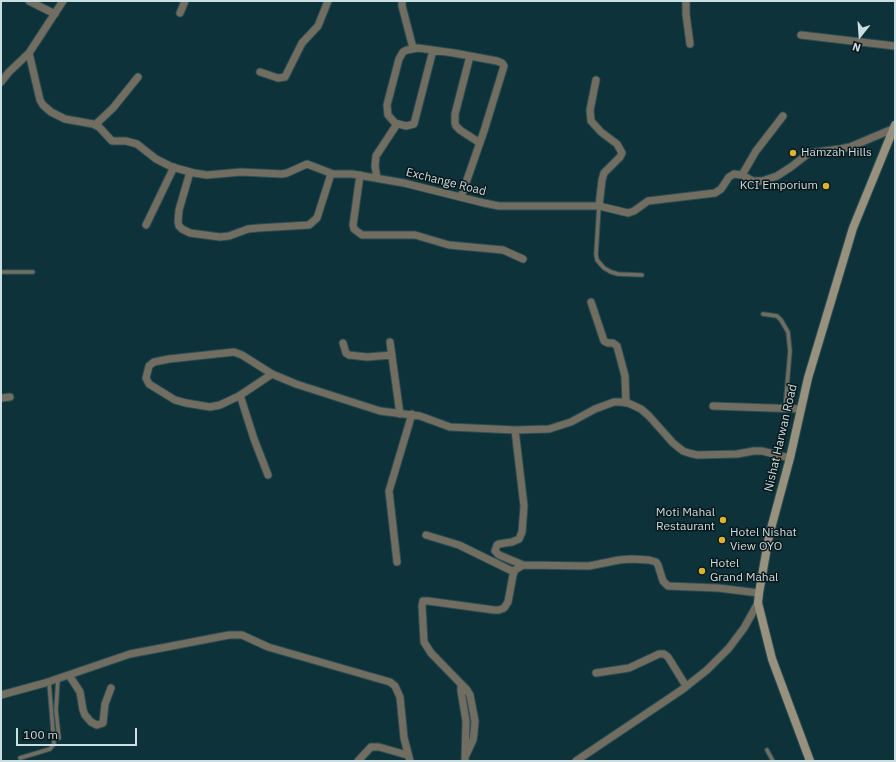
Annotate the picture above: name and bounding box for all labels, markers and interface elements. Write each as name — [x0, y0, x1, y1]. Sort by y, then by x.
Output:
north arrow — [840, 16, 880, 56]
text: N — [851, 40, 862, 55]
place label: Hamzah Hills — [801, 146, 872, 160]
marker: Hamzah Hills — [788, 148, 798, 158]
street label: Exchange Road — [404, 165, 488, 199]
place label: KCI Emporium — [740, 179, 818, 193]
marker: KCI Emporium — [821, 181, 831, 191]
street label: Nishat Harwan Road — [762, 383, 800, 493]
place label: Moti Mahal Restaurant — [656, 506, 715, 534]
marker: Moti Mahal Restaurant — [718, 515, 728, 525]
place label: Hotel Nishat View OYO — [730, 526, 797, 554]
marker: Hotel Nishat View OYO — [717, 535, 727, 545]
place label: Hotel Grand Mahal — [710, 557, 778, 585]
marker: Hotel Grand Mahal — [697, 566, 707, 576]
scale bar — [18, 720, 139, 746]
text: 100 m — [23, 727, 58, 742]

